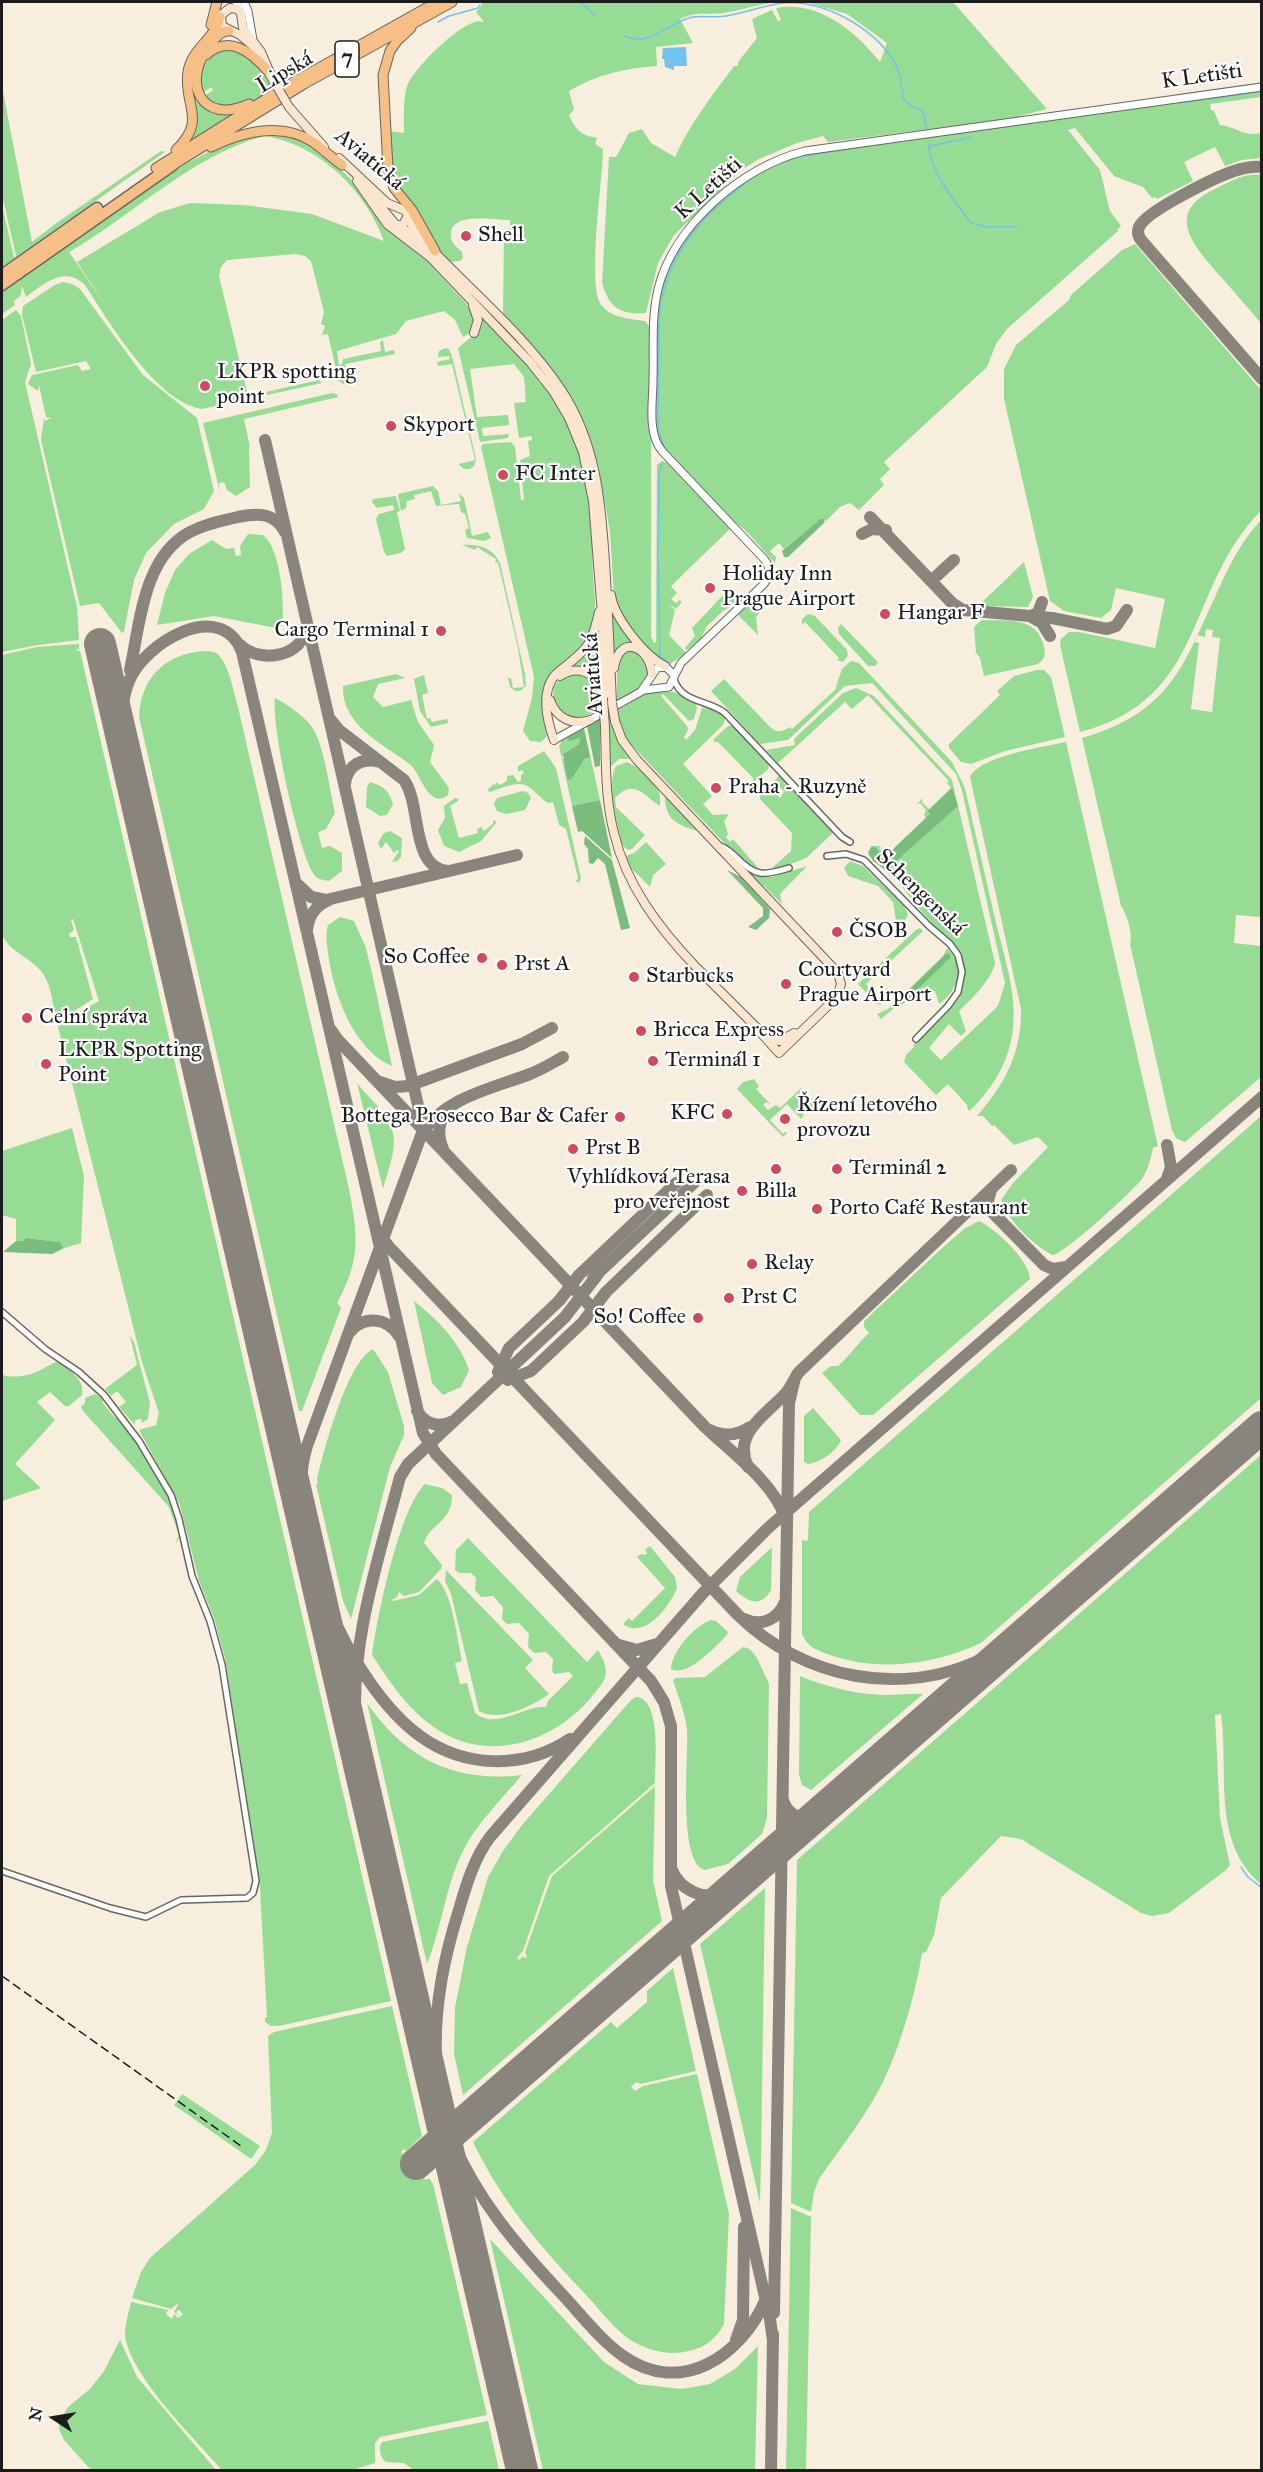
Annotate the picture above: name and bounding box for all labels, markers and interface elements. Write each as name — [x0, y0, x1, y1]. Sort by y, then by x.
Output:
road number: 7 — [335, 41, 359, 77]
street label: Lipská — [252, 46, 318, 100]
street label: K Letišti — [1160, 58, 1244, 96]
street label: Aviatická — [329, 123, 409, 197]
street label: K Letišti — [670, 152, 748, 226]
place label: Shell — [478, 223, 524, 249]
marker: Shell — [459, 229, 473, 243]
place label: LKPR spotting point — [217, 360, 356, 412]
marker: LKPR spotting point — [198, 379, 212, 393]
place label: Skyport — [403, 413, 474, 439]
marker: Skyport — [384, 419, 398, 433]
place label: FC Inter — [515, 462, 596, 488]
marker: FC Inter — [496, 468, 510, 482]
place label: Holiday Inn Prague Airport — [722, 562, 855, 614]
marker: Holiday Inn Prague Airport — [703, 581, 717, 595]
place label: Hangar F — [897, 601, 984, 627]
marker: Hangar F — [878, 607, 892, 621]
place label: Cargo Terminal 1 — [274, 618, 429, 644]
marker: Cargo Terminal 1 — [434, 624, 448, 638]
street label: Aviatická — [578, 632, 610, 716]
place label: Praha - Ruzyně — [728, 775, 867, 801]
marker: Praha - Ruzyně — [709, 781, 723, 795]
street label: Schengenská — [870, 844, 970, 942]
place label: ČSOB — [849, 919, 908, 945]
marker: ČSOB — [830, 925, 844, 939]
place label: So Coffee — [384, 945, 470, 971]
marker: So Coffee — [475, 951, 489, 965]
place label: Prst A — [514, 952, 570, 978]
marker: Prst A — [495, 958, 509, 972]
place label: Courtyard Prague Airport — [798, 958, 931, 1010]
place label: Starbucks — [646, 964, 734, 990]
marker: Starbucks — [627, 970, 641, 984]
marker: Courtyard Prague Airport — [779, 977, 793, 991]
place label: Celní správa — [39, 1005, 148, 1031]
marker: Celní správa — [20, 1011, 34, 1025]
place label: Bricca Express — [653, 1018, 784, 1044]
marker: Bricca Express — [634, 1024, 648, 1038]
place label: LKPR Spotting Point — [58, 1038, 201, 1090]
place label: Terminál 1 — [665, 1048, 761, 1074]
marker: Terminál 1 — [646, 1054, 660, 1068]
marker: LKPR Spotting Point — [39, 1057, 53, 1071]
place label: Řízení letového provozu — [797, 1093, 937, 1144]
place label: KFC — [670, 1101, 715, 1127]
place label: Bottega Prosecco Bar & Cafer — [340, 1104, 608, 1130]
marker: KFC — [720, 1107, 734, 1121]
marker: Bottega Prosecco Bar & Cafer — [613, 1110, 627, 1124]
marker: Řízení letového provozu — [778, 1112, 792, 1126]
place label: Prst B — [585, 1136, 641, 1162]
marker: Prst B — [566, 1142, 580, 1156]
place label: Terminál 2 — [849, 1156, 947, 1182]
marker: Billa — [769, 1162, 783, 1176]
marker: Terminál 2 — [830, 1162, 844, 1176]
place label: Vyhlídková Terasa pro veřejnost — [567, 1165, 730, 1216]
place label: Billa — [755, 1179, 797, 1205]
marker: Vyhlídková Terasa pro veřejnost — [735, 1184, 749, 1198]
place label: Porto Café Restaurant — [829, 1196, 1028, 1222]
marker: Porto Café Restaurant — [810, 1202, 824, 1216]
place label: Relay — [764, 1251, 814, 1277]
marker: Relay — [745, 1257, 759, 1271]
place label: Prst C — [741, 1285, 797, 1311]
marker: Prst C — [722, 1291, 736, 1305]
place label: So! Coffee — [593, 1305, 686, 1331]
marker: So! Coffee — [691, 1311, 705, 1325]
north arrow — [24, 2388, 84, 2448]
text: N — [25, 2406, 47, 2423]

